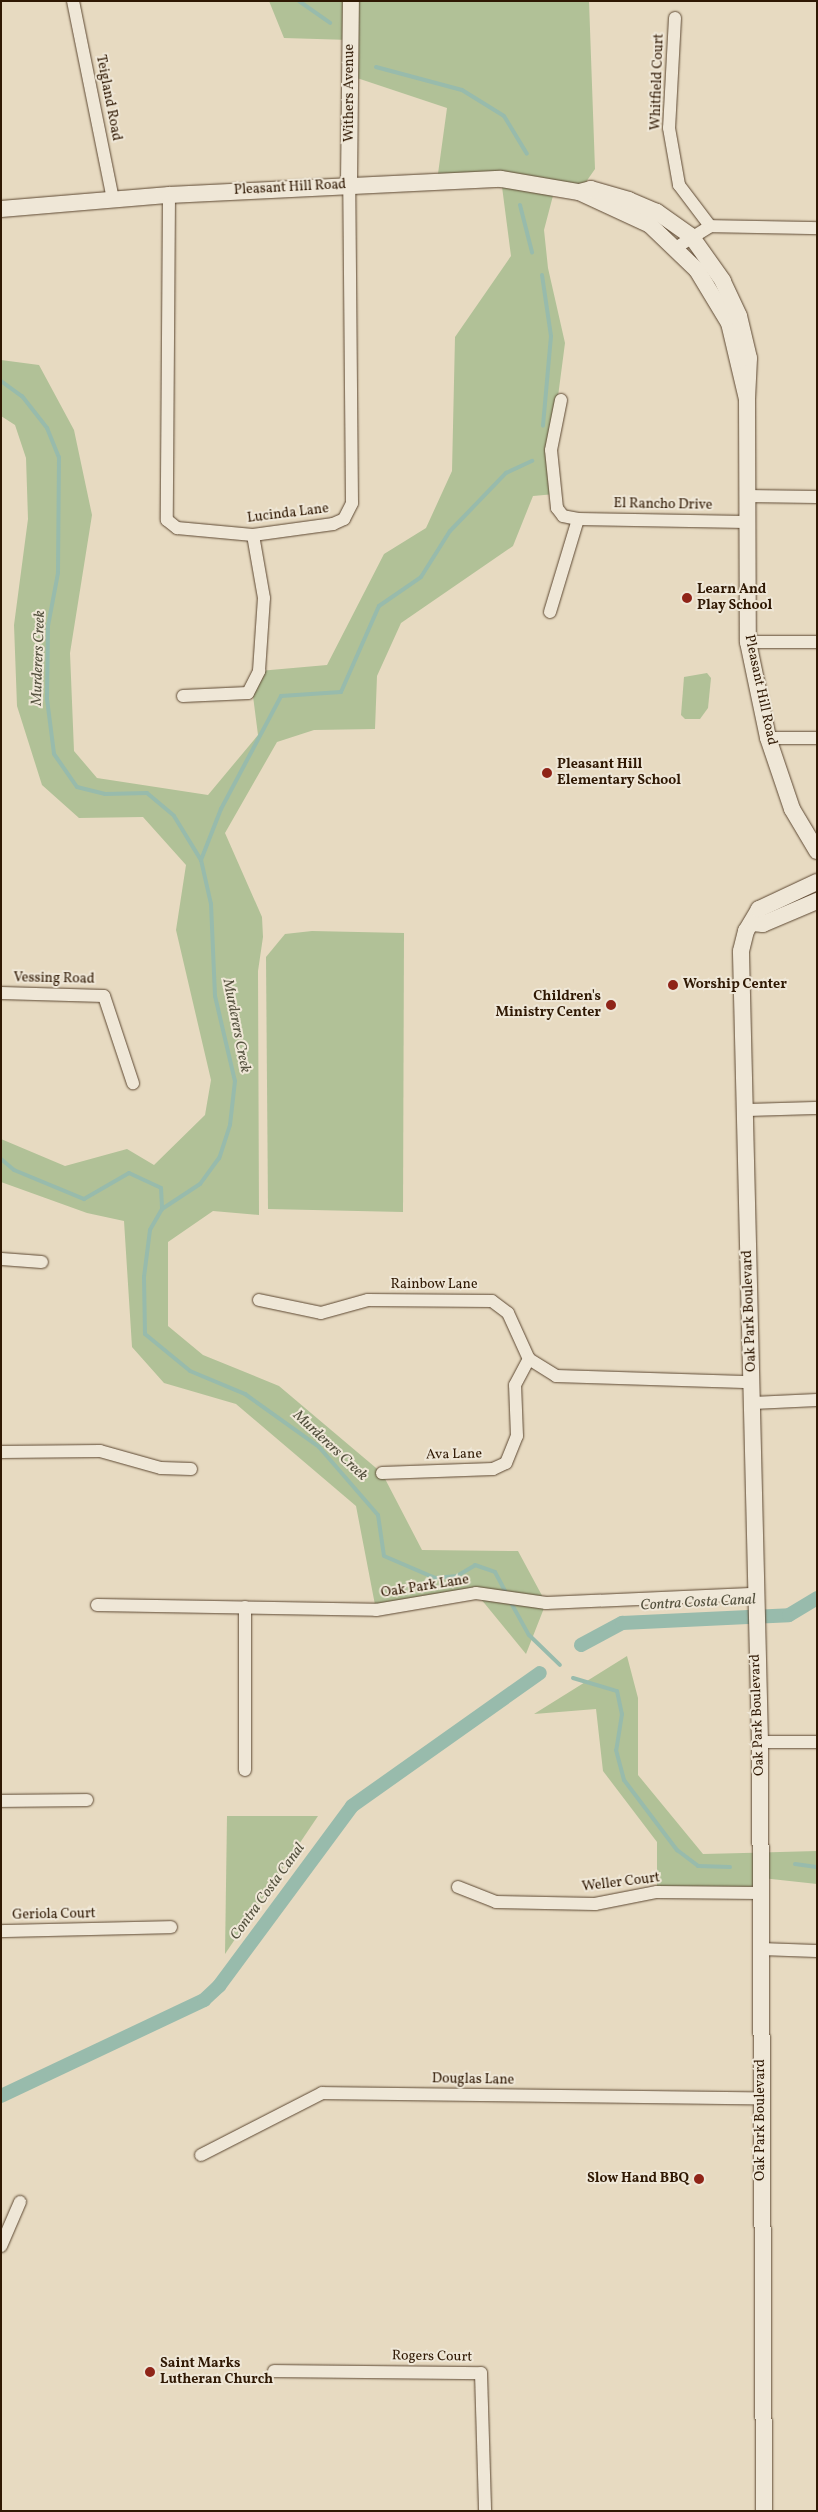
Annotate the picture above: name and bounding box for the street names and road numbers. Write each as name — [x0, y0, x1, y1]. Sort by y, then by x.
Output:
street label: Whitfield Court — [648, 33, 668, 131]
street label: Withers Avenue — [342, 44, 358, 142]
street label: Teigland Road — [91, 54, 125, 142]
street label: Pleasant Hill Road — [233, 177, 347, 199]
street label: El Rancho Drive — [613, 496, 713, 514]
street label: Lucinda Lane — [246, 501, 330, 527]
street label: Pleasant Hill Road — [740, 633, 780, 747]
street label: Vessing Road — [13, 970, 95, 988]
street label: Oak Park Boulevard — [739, 1250, 761, 1372]
street label: Rainbow Lane — [390, 1277, 478, 1293]
street label: Ava Lane — [426, 1446, 482, 1464]
street label: Oak Park Lane — [380, 1572, 470, 1602]
street label: Oak Park Boulevard — [747, 1654, 769, 1776]
street label: Weller Court — [581, 1870, 661, 1896]
street label: Geriola Court — [12, 1906, 96, 1924]
street label: Oak Park Boulevard — [753, 2059, 769, 2181]
street label: Douglas Lane — [432, 2071, 514, 2089]
street label: Rogers Court — [392, 2348, 472, 2366]

